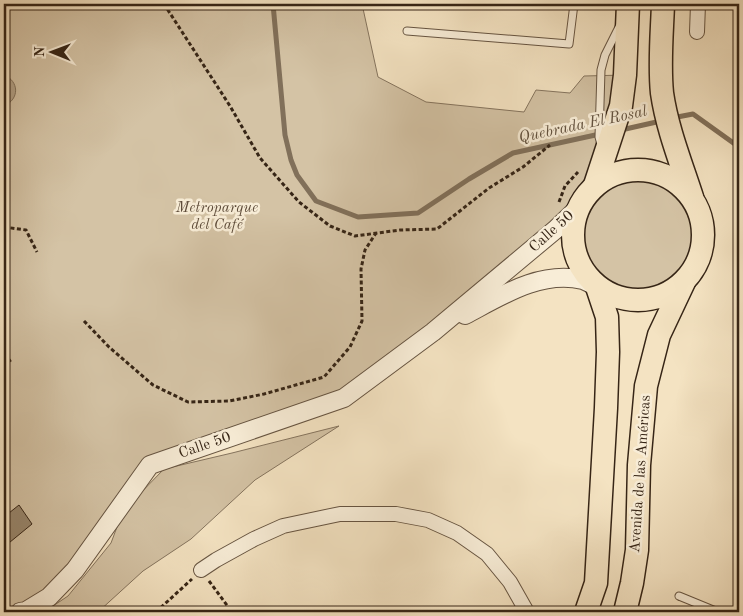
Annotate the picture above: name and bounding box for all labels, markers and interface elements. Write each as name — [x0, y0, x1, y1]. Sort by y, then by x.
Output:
north arrow — [28, 28, 78, 78]
text: N — [33, 46, 47, 57]
water label: Quebrada El Rosal — [517, 103, 649, 146]
park label: Metroparque del Café — [175, 201, 258, 233]
street label: Calle 50 — [527, 208, 577, 256]
street label: Avenida de las Américas — [628, 395, 654, 553]
street label: Calle 50 — [177, 430, 233, 462]

